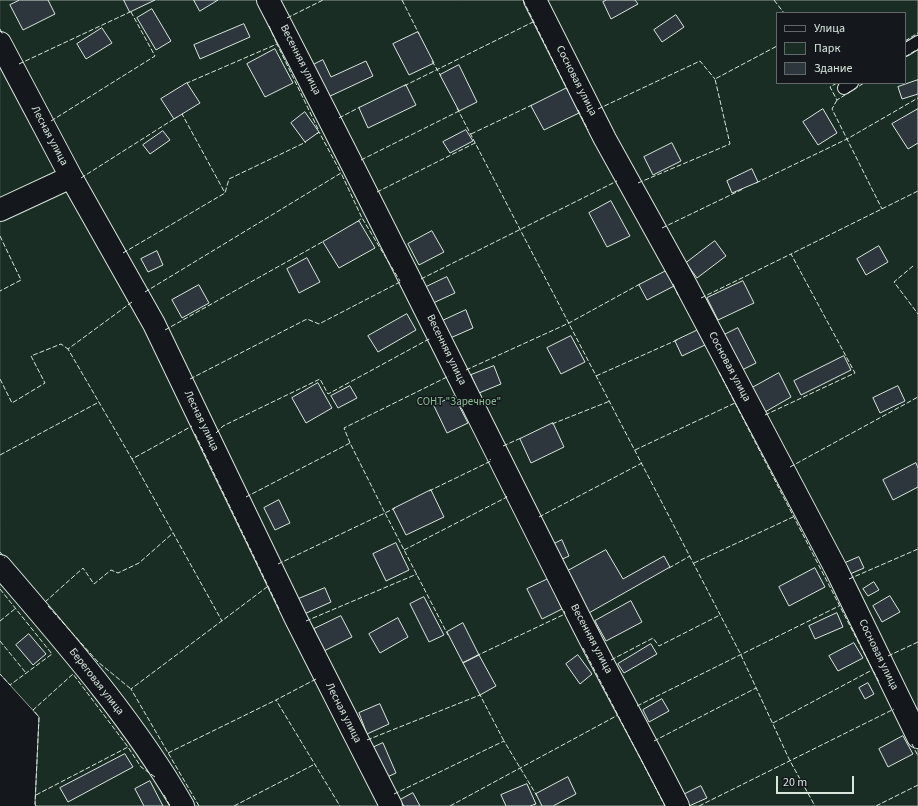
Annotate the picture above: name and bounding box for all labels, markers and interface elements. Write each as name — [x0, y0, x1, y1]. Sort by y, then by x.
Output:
legend — [776, 12, 906, 84]
text: Улица — [814, 20, 845, 37]
street label: Весенняя улица — [277, 23, 323, 97]
text: Парк — [814, 40, 840, 57]
street label: Сосновая улица — [553, 44, 599, 118]
text: Здание — [814, 60, 853, 77]
street label: Лесная улица — [28, 104, 70, 168]
street label: Весенняя улица — [423, 313, 469, 387]
street label: Сосновая улица — [705, 330, 753, 404]
street label: Лесная улица — [181, 389, 221, 453]
park label: СОНТ "Заречное" — [417, 396, 501, 410]
street label: Весенняя улица — [567, 602, 615, 676]
street label: Сосновая улица — [855, 617, 901, 693]
street label: Береговая улица — [66, 646, 126, 718]
street label: Лесная улица — [322, 681, 364, 745]
scale bar — [778, 768, 856, 794]
text: 20 m — [783, 774, 807, 791]

